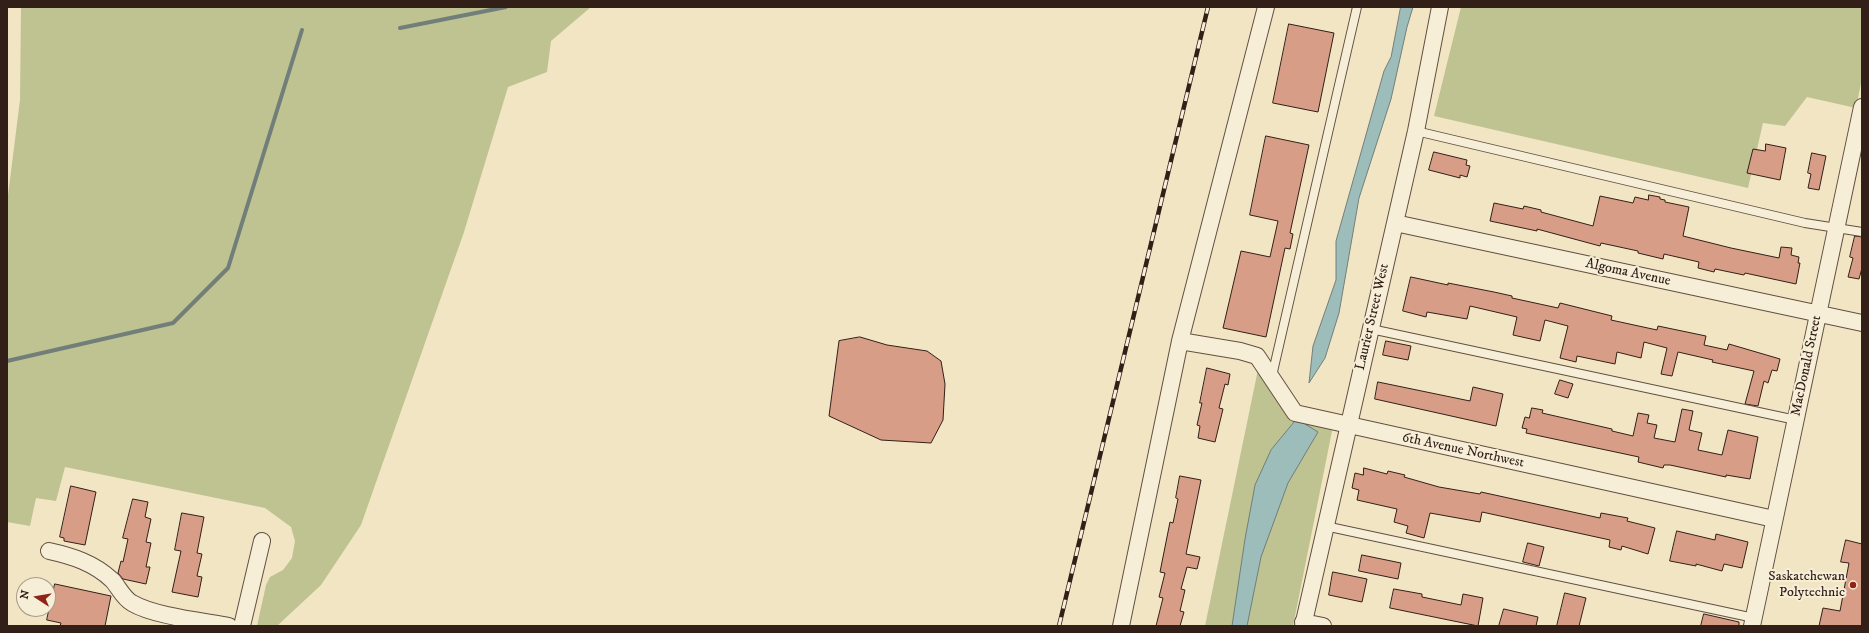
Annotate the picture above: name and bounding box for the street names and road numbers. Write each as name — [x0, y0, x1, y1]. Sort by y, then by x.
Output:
street label: Algoma Avenue — [1584, 256, 1672, 290]
street label: Laurier Street West — [1353, 262, 1393, 372]
street label: MacDonald Street — [1788, 314, 1826, 418]
street label: 6th Avenue Northwest — [1400, 430, 1526, 472]

